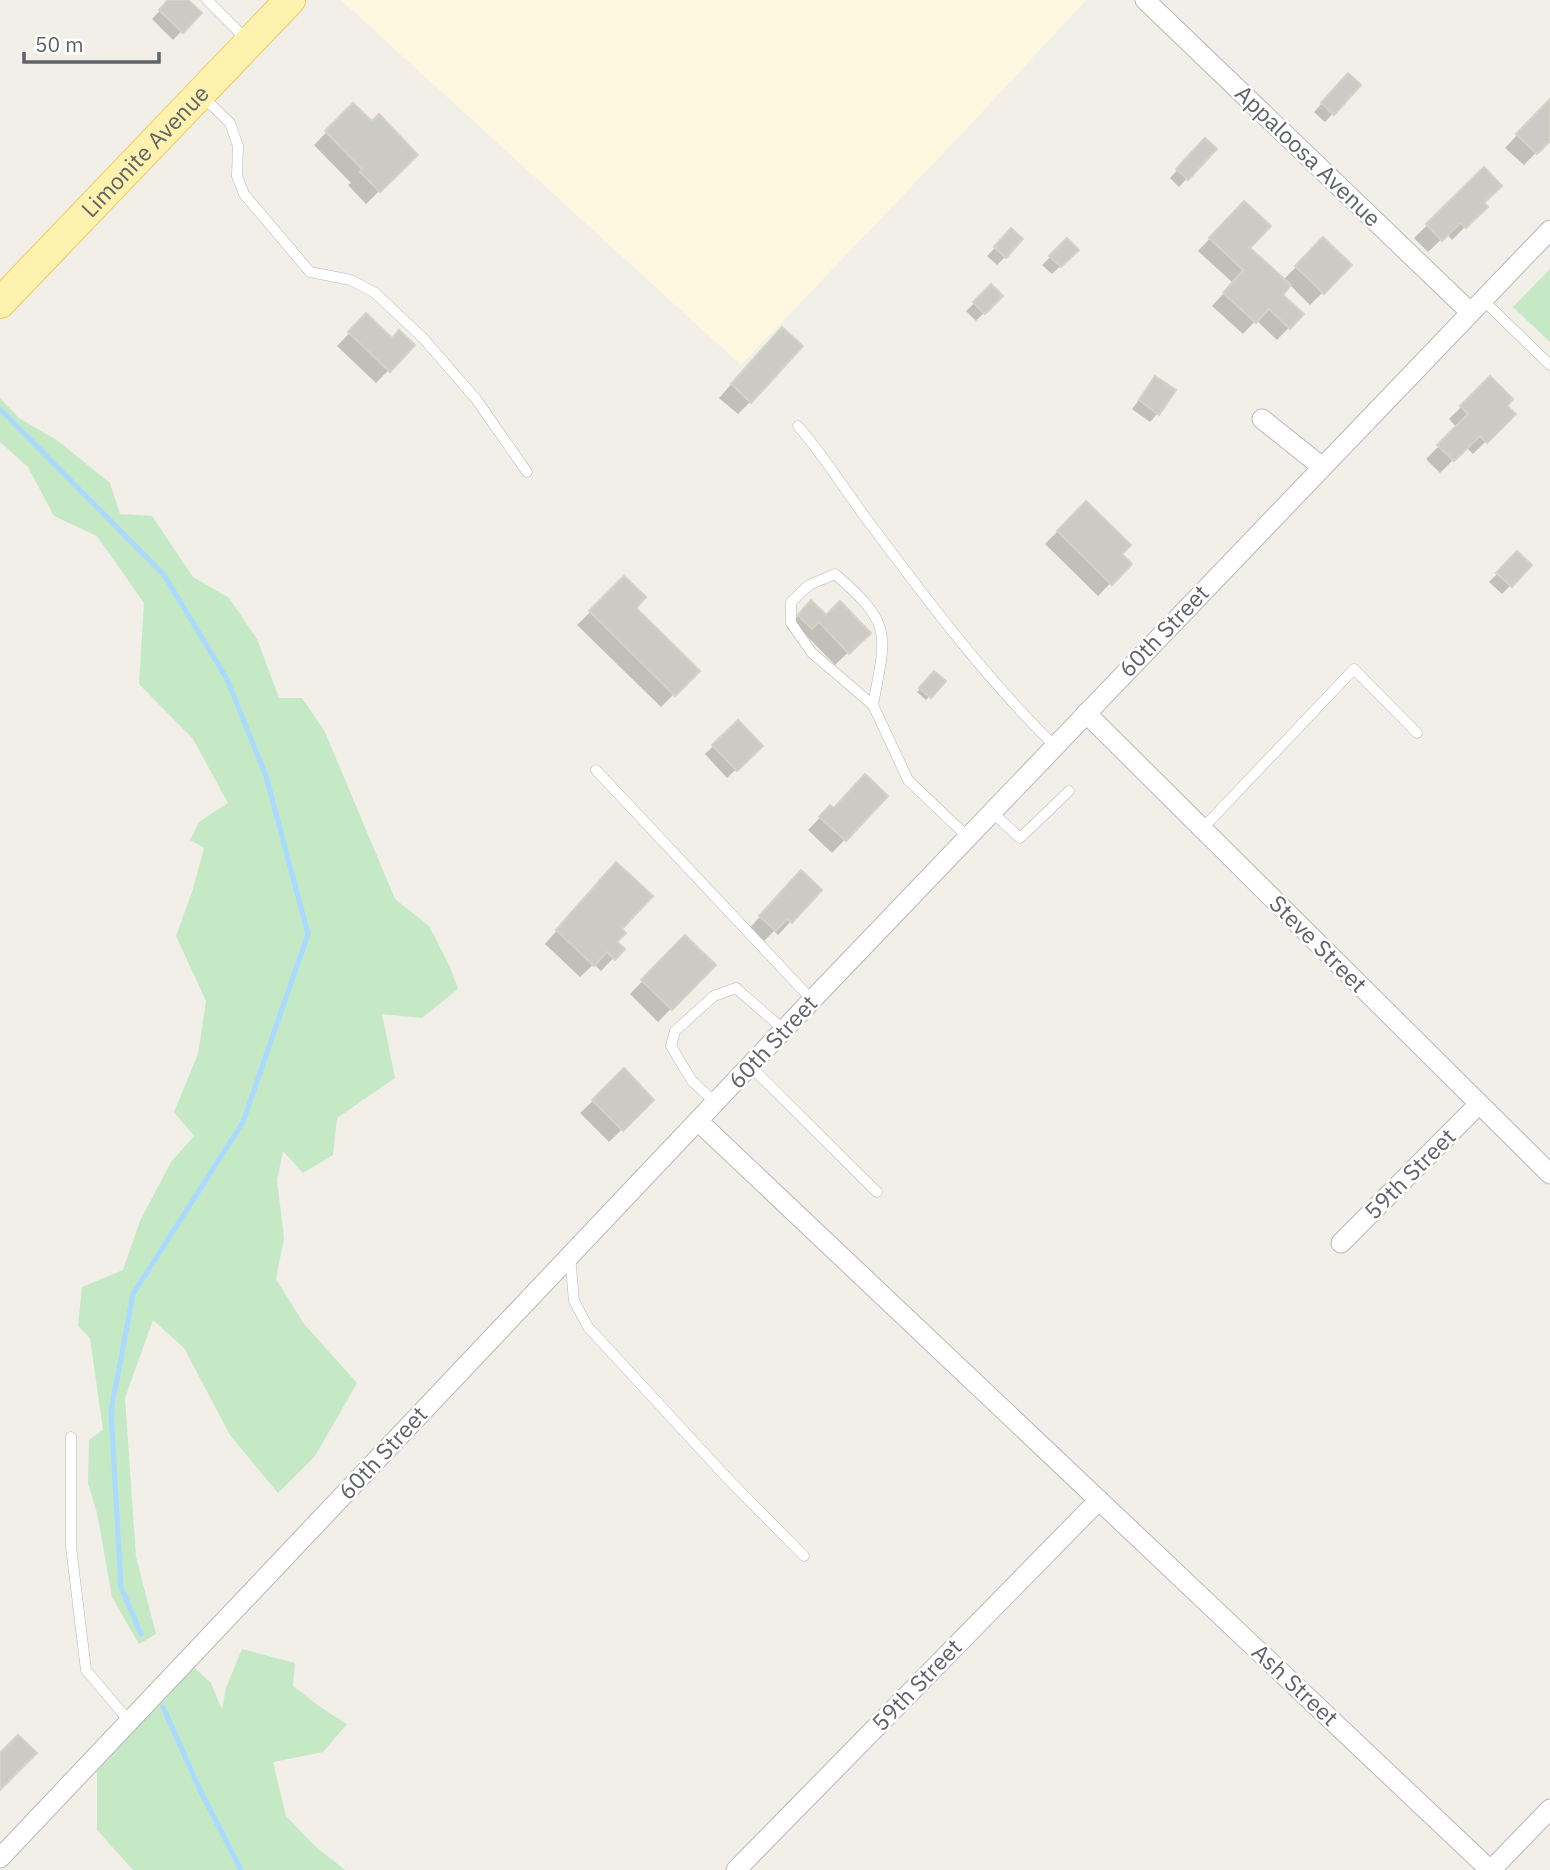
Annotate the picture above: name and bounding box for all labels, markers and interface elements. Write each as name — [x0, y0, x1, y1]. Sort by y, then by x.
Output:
scale bar — [24, 21, 159, 65]
text: 50 m — [35, 30, 84, 58]
street label: Limonite Avenue — [74, 78, 215, 223]
street label: Appaloosa Avenue — [1229, 78, 1388, 233]
street label: 60th Street — [1112, 578, 1215, 683]
street label: Steve Street — [1264, 888, 1374, 998]
street label: 60th Street — [721, 988, 823, 1094]
street label: 59th Street — [1357, 1121, 1461, 1225]
street label: 60th Street — [331, 1399, 433, 1505]
street label: 59th Street — [865, 1632, 968, 1737]
street label: Ash Street — [1246, 1637, 1345, 1732]

